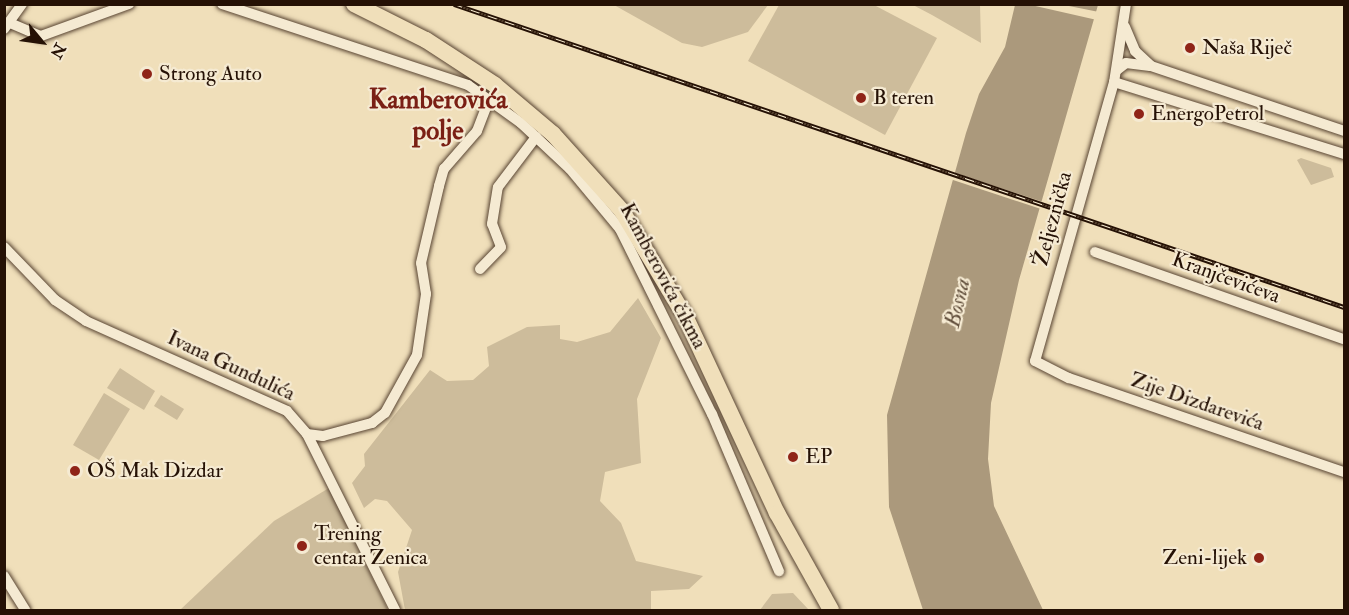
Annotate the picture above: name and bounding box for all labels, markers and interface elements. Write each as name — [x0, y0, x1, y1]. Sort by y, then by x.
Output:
north arrow — [12, 12, 72, 72]
place label: Naša Riječ — [1202, 35, 1292, 61]
text: N — [46, 40, 70, 62]
marker: Naša Riječ — [1183, 41, 1197, 55]
place label: Strong Auto — [159, 61, 262, 87]
marker: Strong Auto — [140, 67, 154, 81]
district label: Kamberovića polje — [369, 83, 507, 146]
place label: B teren — [873, 85, 934, 111]
marker: B teren — [854, 91, 868, 105]
place label: EnergoPetrol — [1151, 101, 1264, 127]
marker: EnergoPetrol — [1132, 107, 1146, 121]
street label: Željeznička — [1028, 169, 1078, 269]
street label: Kamberovića čikma — [614, 199, 712, 353]
street label: Kranjčevićeva — [1168, 247, 1284, 309]
water label: Bosna — [940, 276, 976, 330]
street label: Ivana Gundulića — [163, 325, 299, 407]
street label: Zije Dizdarevića — [1127, 367, 1267, 437]
place label: EP — [805, 444, 832, 470]
marker: EP — [786, 450, 800, 464]
place label: OŠ Mak Dizdar — [87, 458, 223, 484]
marker: OŠ Mak Dizdar — [68, 464, 82, 478]
place label: Trening centar Zenica — [314, 521, 428, 571]
marker: Trening centar Zenica — [295, 539, 309, 553]
place label: Zeni-lijek — [1163, 545, 1247, 571]
marker: Zeni-lijek — [1252, 551, 1266, 565]

